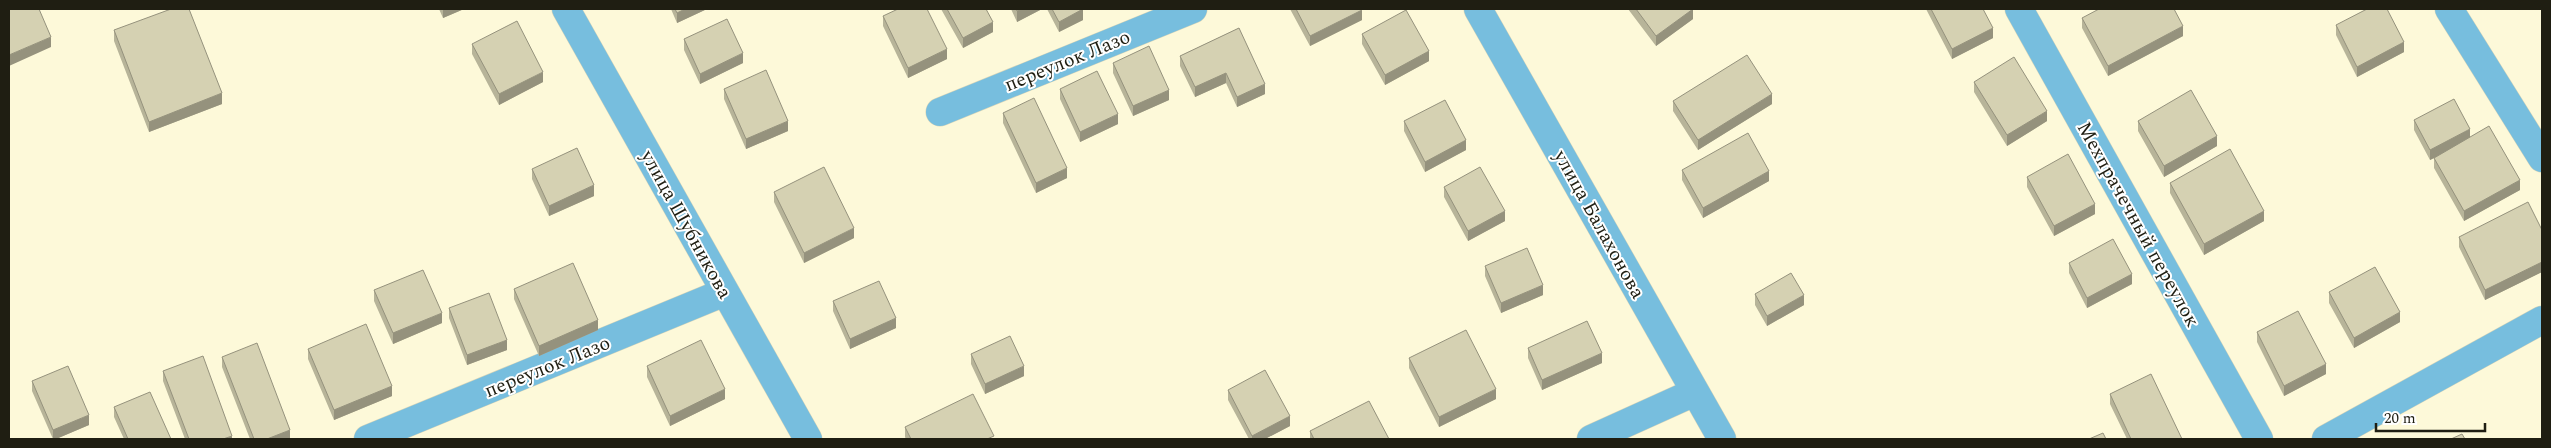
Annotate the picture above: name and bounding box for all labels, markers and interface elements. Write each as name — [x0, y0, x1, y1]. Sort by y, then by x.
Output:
street label: переулок Лазо — [1000, 22, 1135, 100]
street label: Мехпрачечный переулок — [2069, 116, 2207, 333]
street label: улица Шубникова — [632, 144, 740, 305]
street label: улица Балахонова — [1545, 144, 1653, 305]
street label: переулок Лазо — [480, 328, 615, 406]
scale bar — [2376, 400, 2485, 432]
text: 20 m — [2384, 407, 2416, 430]

